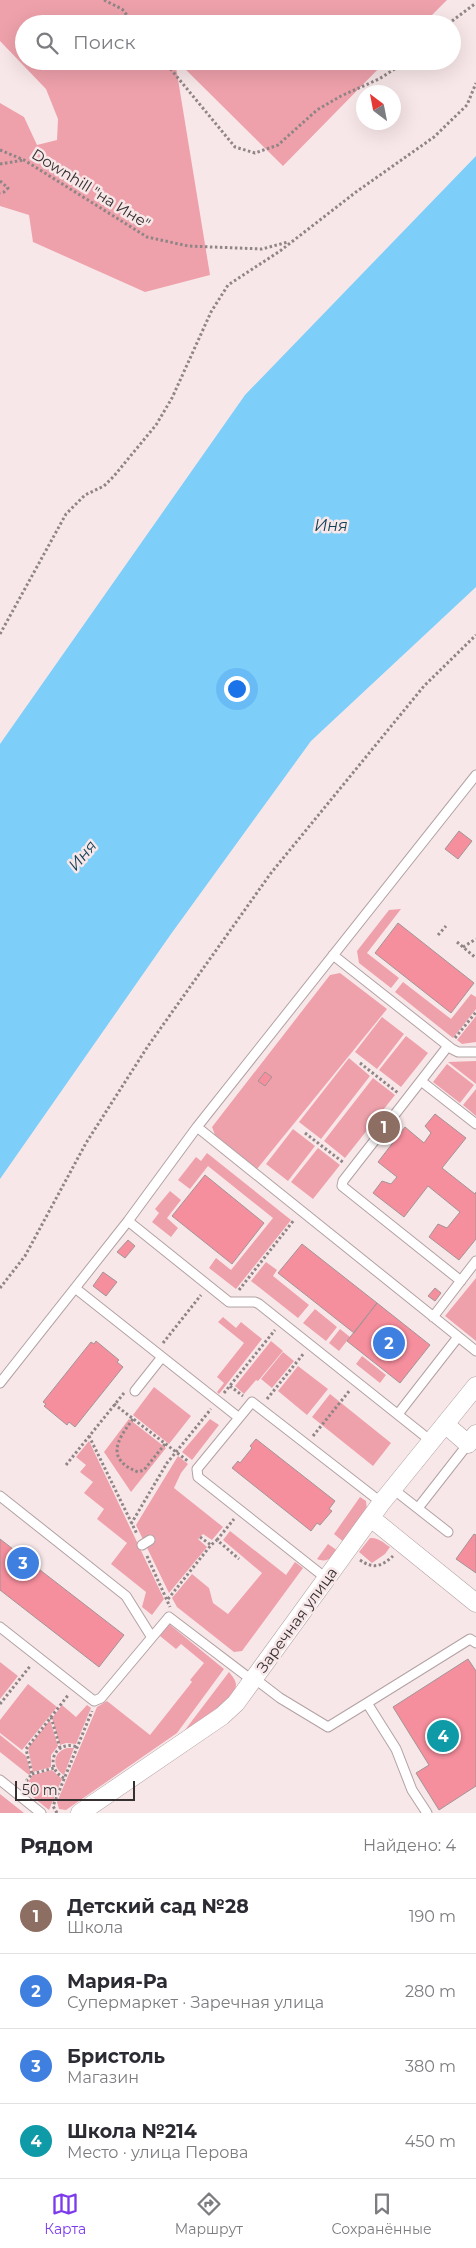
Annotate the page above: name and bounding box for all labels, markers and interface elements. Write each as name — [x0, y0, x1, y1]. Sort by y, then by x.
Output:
search box — [15, 15, 461, 70]
icon: search — [33, 29, 61, 57]
text: Поиск — [73, 31, 136, 54]
north arrow — [356, 85, 401, 130]
street label: Downhill "на Ине" — [28, 144, 154, 233]
water label: Иня — [314, 516, 348, 535]
your location — [224, 676, 250, 702]
water label: Иня — [64, 836, 100, 874]
pin: 1 — [368, 1108, 400, 1146]
pin: 2 — [373, 1324, 405, 1362]
pin: 3 — [7, 1544, 39, 1582]
street label: Заречная улица — [252, 1563, 341, 1676]
pin: 4 — [427, 1717, 459, 1755]
scale bar — [15, 1778, 135, 1801]
text: 50 m — [22, 1781, 58, 1799]
text: Рядом — [20, 1833, 93, 1858]
text: Найдено: 4 — [363, 1836, 456, 1855]
text: Детский сад №28 — [67, 1895, 249, 1918]
text: 1 — [33, 1907, 39, 1926]
text: 190 m — [409, 1907, 456, 1926]
text: Школа — [67, 1918, 123, 1937]
text: Мария-Ра — [67, 1970, 168, 1993]
text: 2 — [31, 1982, 41, 2001]
text: 280 m — [405, 1982, 456, 2001]
text: Супермаркет · Заречная улица — [67, 1993, 324, 2012]
text: Бристоль — [67, 2045, 165, 2068]
text: 3 — [31, 2057, 41, 2076]
text: 380 m — [405, 2057, 456, 2076]
text: Магазин — [67, 2068, 139, 2087]
text: Школа №214 — [67, 2120, 197, 2143]
text: 4 — [30, 2132, 42, 2151]
text: 450 m — [405, 2132, 456, 2151]
text: Место · улица Перова — [67, 2143, 248, 2162]
tab: Карта — [44, 2190, 86, 2238]
tab: Маршрут — [175, 2190, 243, 2238]
tab: Сохранённые — [332, 2190, 432, 2238]

